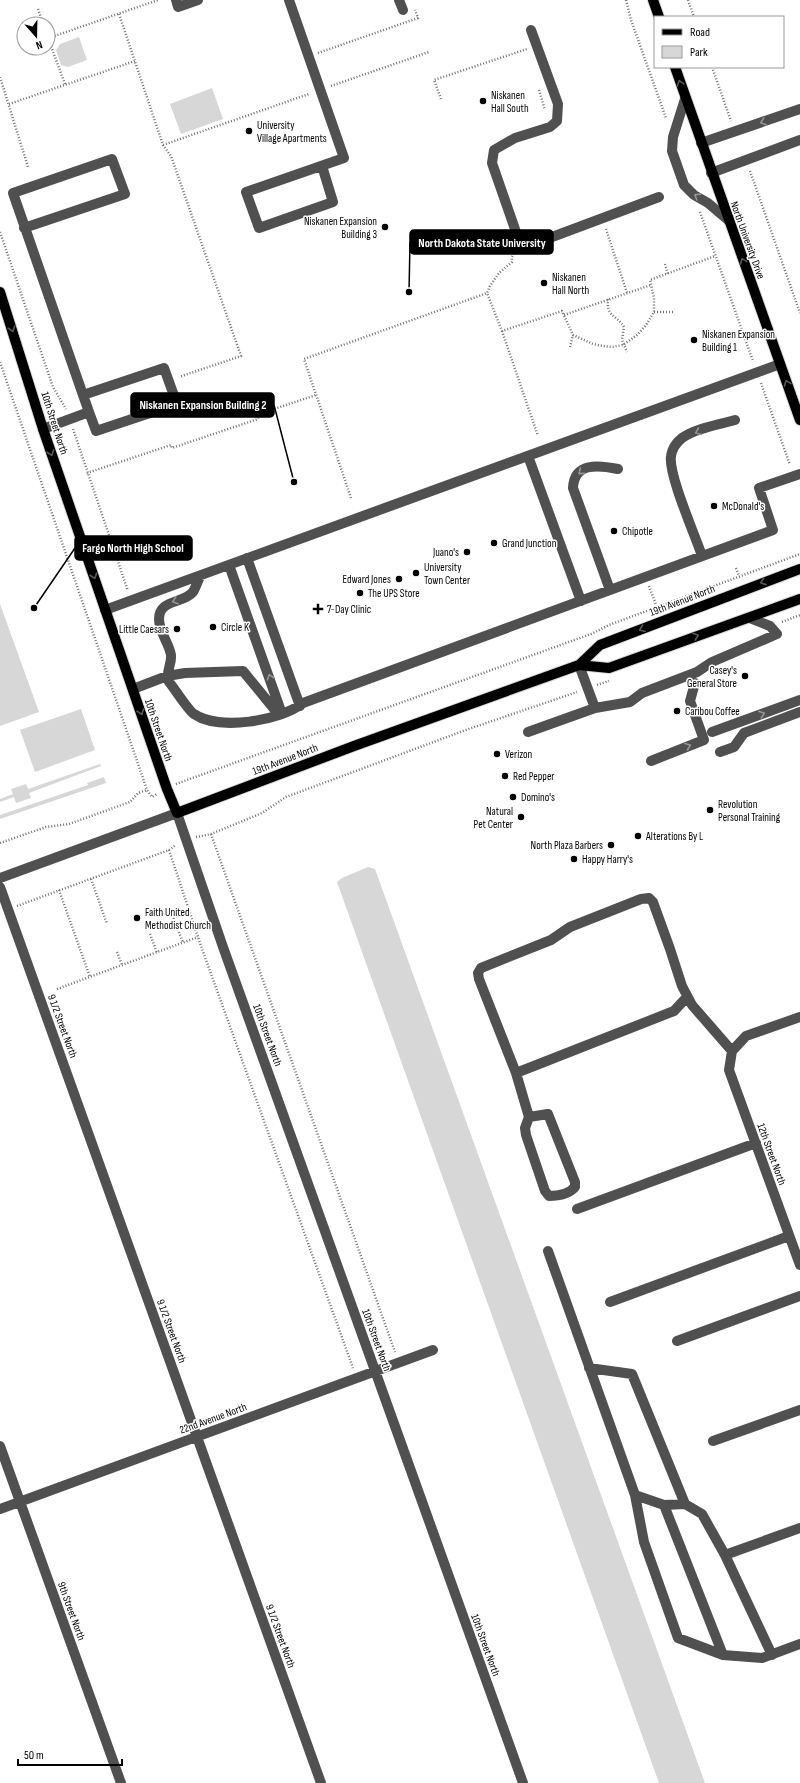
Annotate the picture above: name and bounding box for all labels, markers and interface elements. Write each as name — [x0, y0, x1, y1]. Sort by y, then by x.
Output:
north arrow — [16, 16, 56, 56]
legend — [654, 16, 784, 68]
text: Road — [690, 25, 710, 40]
text: N — [34, 38, 44, 52]
text: Park — [690, 45, 708, 60]
one-way arrow — [676, 80, 685, 87]
place label: Niskanen Hall South — [491, 89, 529, 115]
marker: Niskanen Hall South — [478, 96, 488, 106]
one-way arrow — [760, 117, 767, 125]
place label: University Village Apartments — [257, 119, 327, 145]
marker: University Village Apartments — [244, 126, 254, 136]
one-way arrow — [695, 194, 702, 201]
street label: North University Drive — [727, 200, 768, 281]
place label: Niskanen Expansion Building 3 — [304, 215, 377, 241]
marker: Niskanen Expansion Building 3 — [380, 222, 390, 232]
callout: North Dakota State University — [410, 230, 553, 254]
text: North Dakota State University — [418, 236, 546, 251]
one-way arrow — [739, 258, 748, 265]
place label: Niskanen Hall North — [552, 271, 589, 297]
marker: Niskanen Hall North — [539, 278, 549, 288]
one-way arrow — [7, 325, 16, 332]
place label: Niskanen Expansion Building 1 — [702, 328, 775, 354]
marker: Niskanen Expansion Building 1 — [689, 335, 699, 345]
one-way arrow — [783, 380, 792, 387]
street label: 10th Street North — [38, 390, 71, 456]
callout: Niskanen Expansion Building 2 — [131, 393, 274, 417]
text: Niskanen Expansion Building 2 — [139, 398, 267, 413]
one-way arrow — [694, 427, 701, 435]
one-way arrow — [47, 449, 55, 456]
one-way arrow — [579, 467, 586, 474]
place label: McDonald's — [722, 500, 764, 513]
marker: McDonald's — [709, 501, 719, 511]
place label: Chipotle — [622, 525, 653, 538]
marker: Chipotle — [609, 526, 619, 536]
callout: Fargo North High School — [75, 536, 192, 560]
place label: Grand Junction — [502, 537, 557, 550]
marker: Grand Junction — [489, 538, 499, 548]
text: Fargo North High School — [82, 541, 184, 556]
place label: Juano's — [432, 546, 459, 559]
marker: Juano's — [462, 547, 472, 557]
place label: University Town Center — [424, 561, 470, 587]
marker: University Town Center — [411, 568, 421, 578]
one-way arrow — [89, 572, 97, 579]
place label: Edward Jones — [342, 573, 391, 586]
marker: Edward Jones — [394, 574, 404, 584]
one-way arrow — [760, 578, 767, 586]
street label: 19th Avenue North — [648, 582, 717, 619]
place label: The UPS Store — [368, 587, 420, 600]
marker: The UPS Store — [355, 588, 365, 598]
one-way arrow — [172, 597, 179, 605]
marker: 7-Day Clinic — [312, 603, 324, 615]
place label: 7-Day Clinic — [327, 603, 371, 616]
place label: Circle K — [221, 621, 249, 634]
marker: Circle K — [208, 622, 218, 632]
place label: Little Caesars — [119, 623, 169, 636]
marker: Little Caesars — [172, 624, 182, 634]
one-way arrow — [639, 624, 646, 632]
one-way arrow — [693, 633, 700, 641]
place label: Casey's General Store — [687, 664, 737, 690]
marker: Casey's General Store — [740, 671, 750, 681]
one-way arrow — [266, 674, 274, 681]
street label: 10th Street North — [142, 697, 175, 763]
place label: Caribou Coffee — [685, 705, 740, 718]
marker: Caribou Coffee — [672, 706, 682, 716]
one-way arrow — [136, 708, 144, 715]
one-way arrow — [759, 711, 766, 719]
street label: 19th Avenue North — [251, 741, 320, 778]
one-way arrow — [684, 743, 691, 751]
place label: Verizon — [505, 748, 533, 761]
marker: Verizon — [492, 749, 502, 759]
place label: Red Pepper — [513, 770, 554, 783]
marker: Red Pepper — [500, 771, 510, 781]
place label: Domino's — [521, 791, 555, 804]
marker: Domino's — [508, 792, 518, 802]
place label: Revolution Personal Training — [718, 798, 781, 824]
place label: Natural Pet Center — [474, 805, 513, 831]
marker: Revolution Personal Training — [705, 805, 715, 815]
marker: Natural Pet Center — [516, 812, 526, 822]
place label: Alterations By L — [645, 830, 703, 843]
marker: Alterations By L — [633, 831, 643, 841]
place label: North Plaza Barbers — [531, 839, 603, 852]
marker: North Plaza Barbers — [606, 840, 616, 850]
place label: Happy Harry's — [582, 853, 633, 866]
marker: Happy Harry's — [569, 854, 579, 864]
place label: Faith United Methodist Church — [145, 906, 211, 932]
marker: Faith United Methodist Church — [132, 913, 142, 923]
street label: 9 1/2 Street North — [45, 993, 80, 1060]
street label: 10th Street North — [250, 1002, 285, 1068]
street label: 12th Street North — [754, 1121, 789, 1187]
street label: 9 1/2 Street North — [154, 1298, 189, 1365]
street label: 10th Street North — [359, 1307, 394, 1373]
street label: 22nd Avenue North — [178, 1400, 249, 1437]
street label: 9th Street North — [55, 1580, 88, 1642]
street label: 9 1/2 Street North — [263, 1603, 298, 1670]
street label: 10th Street North — [468, 1612, 503, 1678]
scale bar — [18, 1741, 122, 1767]
text: 50 m — [24, 1748, 44, 1763]

